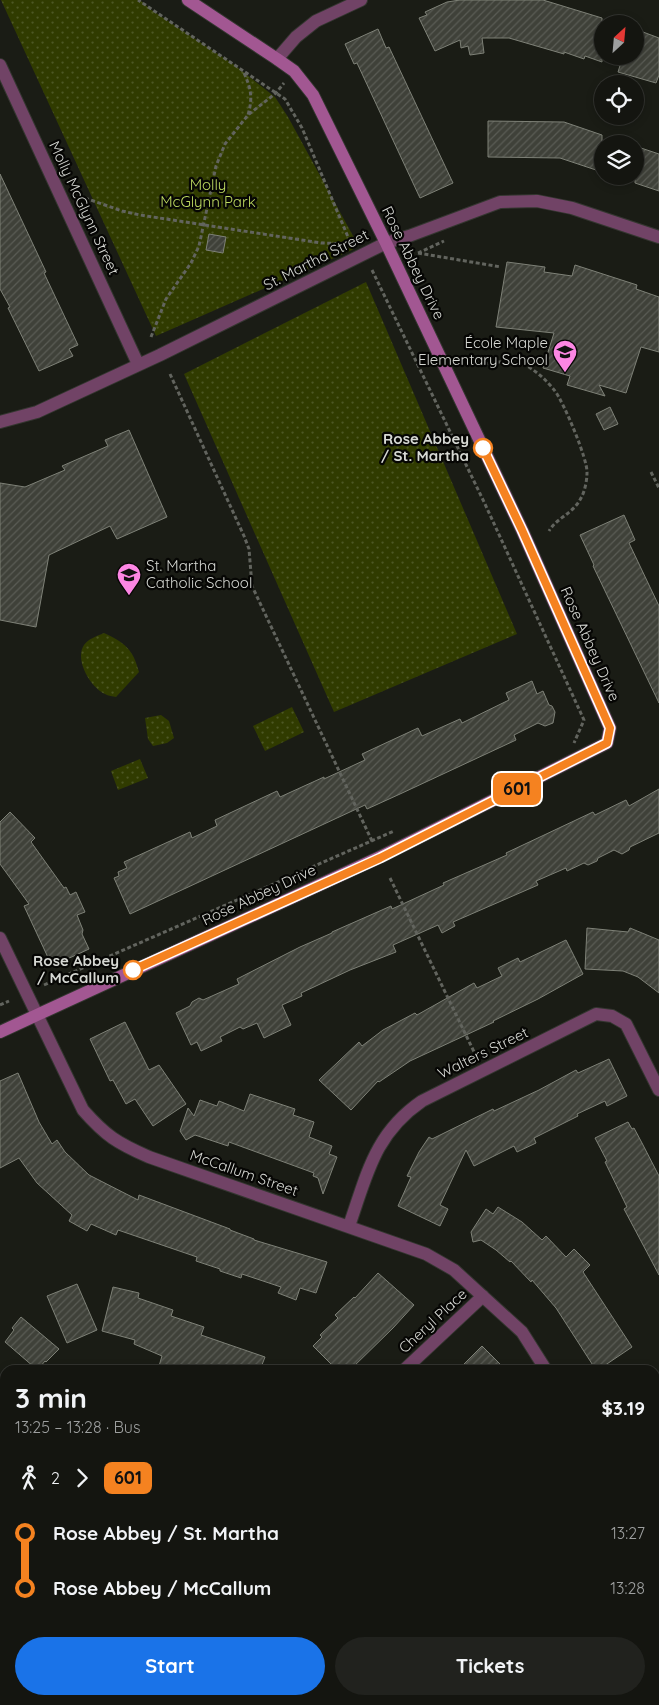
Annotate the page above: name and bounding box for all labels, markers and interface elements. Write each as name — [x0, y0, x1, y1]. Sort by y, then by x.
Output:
north arrow — [594, 15, 644, 65]
map controls — [594, 15, 644, 185]
button: locate — [594, 75, 644, 125]
button: layers — [594, 135, 644, 185]
street label: Molly McGlynn Street — [45, 138, 124, 278]
park label: Molly McGlynn Park — [160, 175, 256, 211]
street label: Rose Abbey Drive — [378, 203, 449, 323]
street label: St. Martha Street — [260, 225, 371, 294]
place label: École Maple Elementary School — [418, 333, 548, 369]
school or university icon: École Maple Elementary School — [552, 339, 578, 373]
place label: Rose Abbey / St. Martha — [381, 429, 469, 465]
marker: Rose Abbey / St. Martha — [473, 438, 493, 458]
place label: St. Martha Catholic School — [146, 556, 252, 592]
school or university icon: St. Martha Catholic School — [116, 562, 142, 596]
street label: Rose Abbey Drive — [557, 583, 624, 704]
line badge: 601 — [488, 773, 546, 805]
text: 601 — [503, 777, 531, 800]
street label: Rose Abbey Drive — [199, 860, 319, 929]
place label: Rose Abbey / McCallum — [33, 951, 119, 987]
marker: Rose Abbey / McCallum — [123, 960, 143, 980]
street label: Walters Street — [434, 1022, 531, 1083]
street label: McCallum Street — [188, 1145, 301, 1200]
street label: Cheryl Place — [395, 1284, 471, 1357]
text: 3 min — [15, 1380, 87, 1415]
text: $3.19 — [601, 1396, 645, 1420]
text: 13:25 – 13:28 · Bus — [15, 1417, 140, 1437]
icon: walk — [15, 1464, 43, 1492]
icon: forward — [68, 1464, 96, 1492]
text: 601 — [114, 1466, 142, 1489]
text: 2 — [51, 1468, 60, 1488]
text: Rose Abbey / St. Martha — [53, 1521, 279, 1545]
text: 13:27 — [611, 1523, 645, 1543]
text: Rose Abbey / McCallum — [53, 1576, 271, 1600]
text: 13:28 — [610, 1578, 645, 1598]
button: Start — [15, 1637, 325, 1695]
button: Tickets — [335, 1637, 645, 1695]

